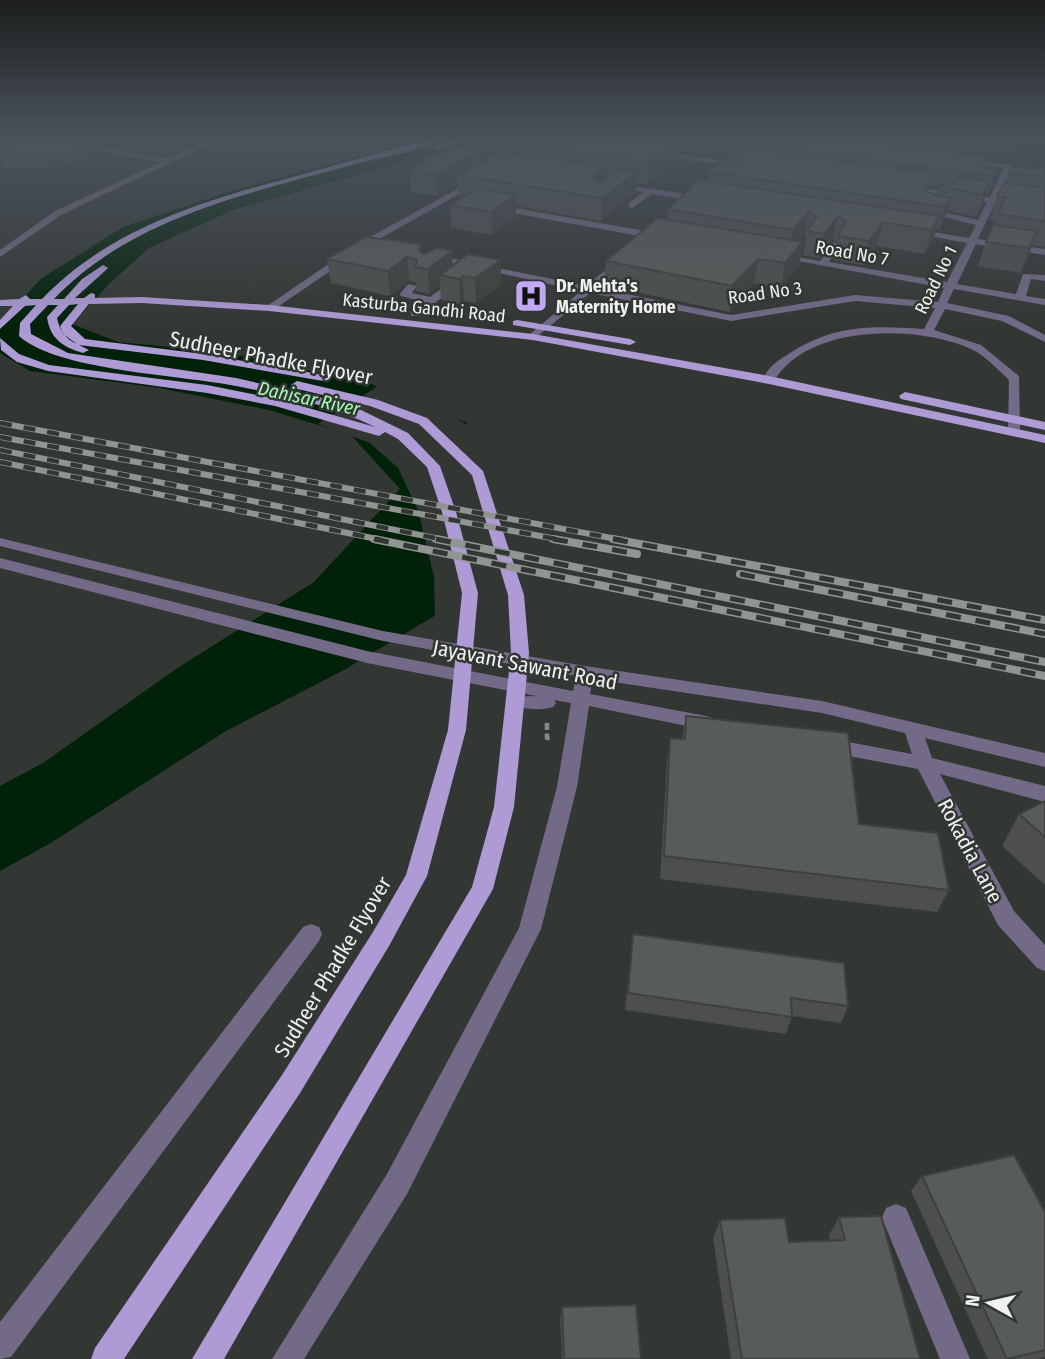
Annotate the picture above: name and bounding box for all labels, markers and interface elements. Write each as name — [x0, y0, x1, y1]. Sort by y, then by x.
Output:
street label: Road No 7 — [814, 236, 890, 270]
street label: Road No 1 — [910, 242, 962, 318]
place label: Dr. Mehta's Maternity Home — [556, 275, 676, 318]
hospital icon: Dr. Mehta's Maternity Home — [512, 277, 550, 315]
street label: Road No 3 — [727, 277, 803, 309]
street label: Kasturba Gandhi Road — [341, 289, 507, 327]
street label: Sudheer Phadke Flyover — [167, 326, 375, 391]
water label: Dahisar River — [256, 376, 363, 421]
street label: Jayavant Sawant Road — [430, 634, 620, 696]
street label: Rokadia Lane — [932, 794, 1008, 908]
street label: Sudheer Phadke Flyover — [269, 871, 398, 1062]
north arrow — [954, 1268, 1024, 1338]
text: N — [960, 1293, 985, 1308]

